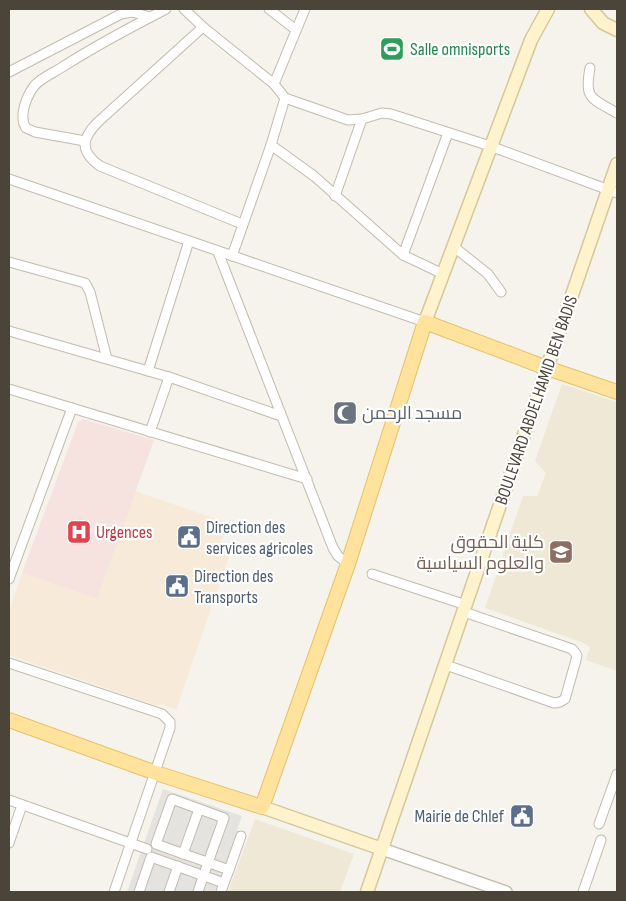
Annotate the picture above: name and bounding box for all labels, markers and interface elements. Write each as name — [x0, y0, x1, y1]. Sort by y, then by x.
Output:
sports icon: Salle omnisports — [379, 36, 405, 62]
place label: Salle omnisports — [410, 39, 510, 60]
street label: BOULEVARD ABDELHAMID BEN BADIS — [491, 292, 582, 508]
mosque icon: مسجد الرحمن — [332, 400, 358, 426]
place label: مسجد الرحمن — [362, 403, 462, 424]
place label: Direction des services agricoles — [206, 517, 313, 559]
hospital icon: Urgences — [66, 519, 92, 545]
place label: Urgences — [96, 522, 152, 543]
public building icon: Direction des services agricoles — [176, 524, 202, 550]
place label: كلية الحقوق والعلوم السياسية — [416, 532, 544, 575]
school or university icon: كلية الحقوق والعلوم السياسية — [548, 539, 574, 565]
place label: Direction des Transports — [194, 566, 274, 608]
public building icon: Direction des Transports — [164, 573, 190, 599]
public building icon: Mairie de Chlef — [509, 803, 535, 829]
place label: Mairie de Chlef — [415, 806, 505, 827]

